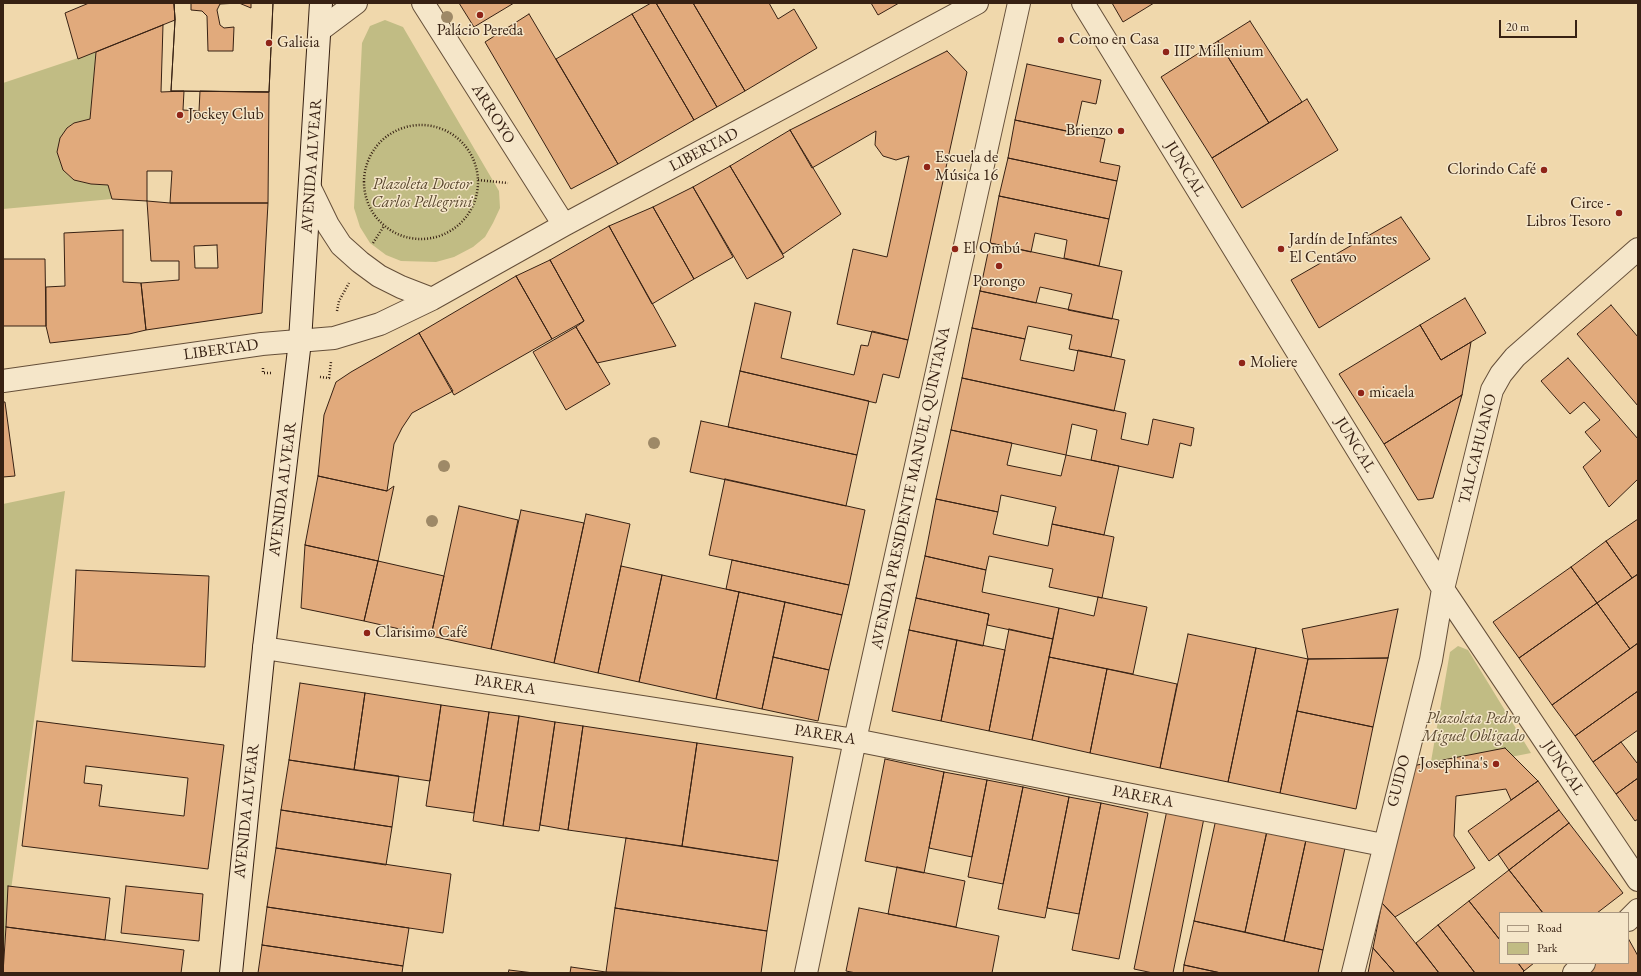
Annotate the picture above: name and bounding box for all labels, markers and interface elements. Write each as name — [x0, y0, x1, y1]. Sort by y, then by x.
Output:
marker: Palácio Pereda — [475, 10, 485, 20]
scale bar — [1501, 12, 1579, 38]
text: 20 m — [1506, 19, 1529, 35]
place label: Palácio Pereda — [437, 21, 523, 41]
place label: Como en Casa — [1069, 30, 1159, 50]
place label: Galicia — [277, 33, 320, 53]
marker: Como en Casa — [1056, 35, 1066, 45]
marker: Galicia — [264, 38, 274, 48]
place label: III° Millenium — [1174, 42, 1264, 62]
marker: III° Millenium — [1161, 47, 1171, 57]
street label: ARROYO — [467, 81, 519, 147]
street label: AVENIDA ALVEAR — [298, 98, 326, 234]
place label: Jockey Club — [188, 105, 264, 125]
marker: Jockey Club — [175, 110, 185, 120]
place label: Brienzo — [1066, 121, 1113, 141]
street label: LIBERTAD — [666, 124, 742, 176]
marker: Brienzo — [1116, 126, 1126, 136]
street label: JUNCAL — [1161, 138, 1209, 200]
place label: Escuela de Música 16 — [935, 148, 998, 186]
place label: Clorindo Café — [1447, 160, 1536, 180]
marker: Escuela de Música 16 — [922, 162, 932, 172]
marker: Clorindo Café — [1539, 165, 1549, 175]
park label: Plazoleta Doctor Carlos Pellegrini — [372, 175, 472, 213]
place label: Circe - Libros Tesoro — [1526, 194, 1611, 232]
marker: Circe - Libros Tesoro — [1614, 208, 1624, 218]
place label: Jardín de Infantes El Centavo — [1289, 230, 1397, 268]
place label: El Ombú — [963, 239, 1020, 259]
marker: El Ombú — [950, 244, 960, 254]
marker: Jardín de Infantes El Centavo — [1276, 244, 1286, 254]
marker: Porongo — [994, 261, 1004, 271]
place label: Porongo — [973, 272, 1025, 292]
street label: AVENIDA PRESIDENTE MANUEL QUINTANA — [867, 325, 955, 651]
street label: LIBERTAD — [182, 335, 260, 365]
place label: Moliere — [1250, 353, 1297, 373]
marker: Moliere — [1237, 358, 1247, 368]
place label: micaela — [1369, 383, 1414, 403]
marker: micaela — [1356, 388, 1366, 398]
street label: TALCAHUANO — [1455, 392, 1501, 506]
street label: JUNCAL — [1331, 414, 1379, 476]
street label: AVENIDA ALVEAR — [265, 421, 301, 557]
place label: Clarisimo Café — [375, 623, 467, 643]
marker: Clarisimo Café — [362, 628, 372, 638]
street label: PARERA — [473, 671, 537, 699]
park label: Plazoleta Pedro Miguel Obligado — [1421, 709, 1525, 747]
street label: PARERA — [793, 721, 857, 749]
street label: JUNCAL — [1538, 737, 1588, 799]
street label: AVENIDA ALVEAR — [230, 743, 264, 879]
street label: GUIDO — [1383, 753, 1415, 809]
place label: Josephina's — [1420, 754, 1488, 774]
marker: Josephina's — [1491, 759, 1501, 769]
street label: PARERA — [1111, 782, 1175, 812]
legend — [1499, 912, 1629, 964]
text: Road — [1537, 920, 1562, 936]
text: Park — [1537, 940, 1557, 956]

